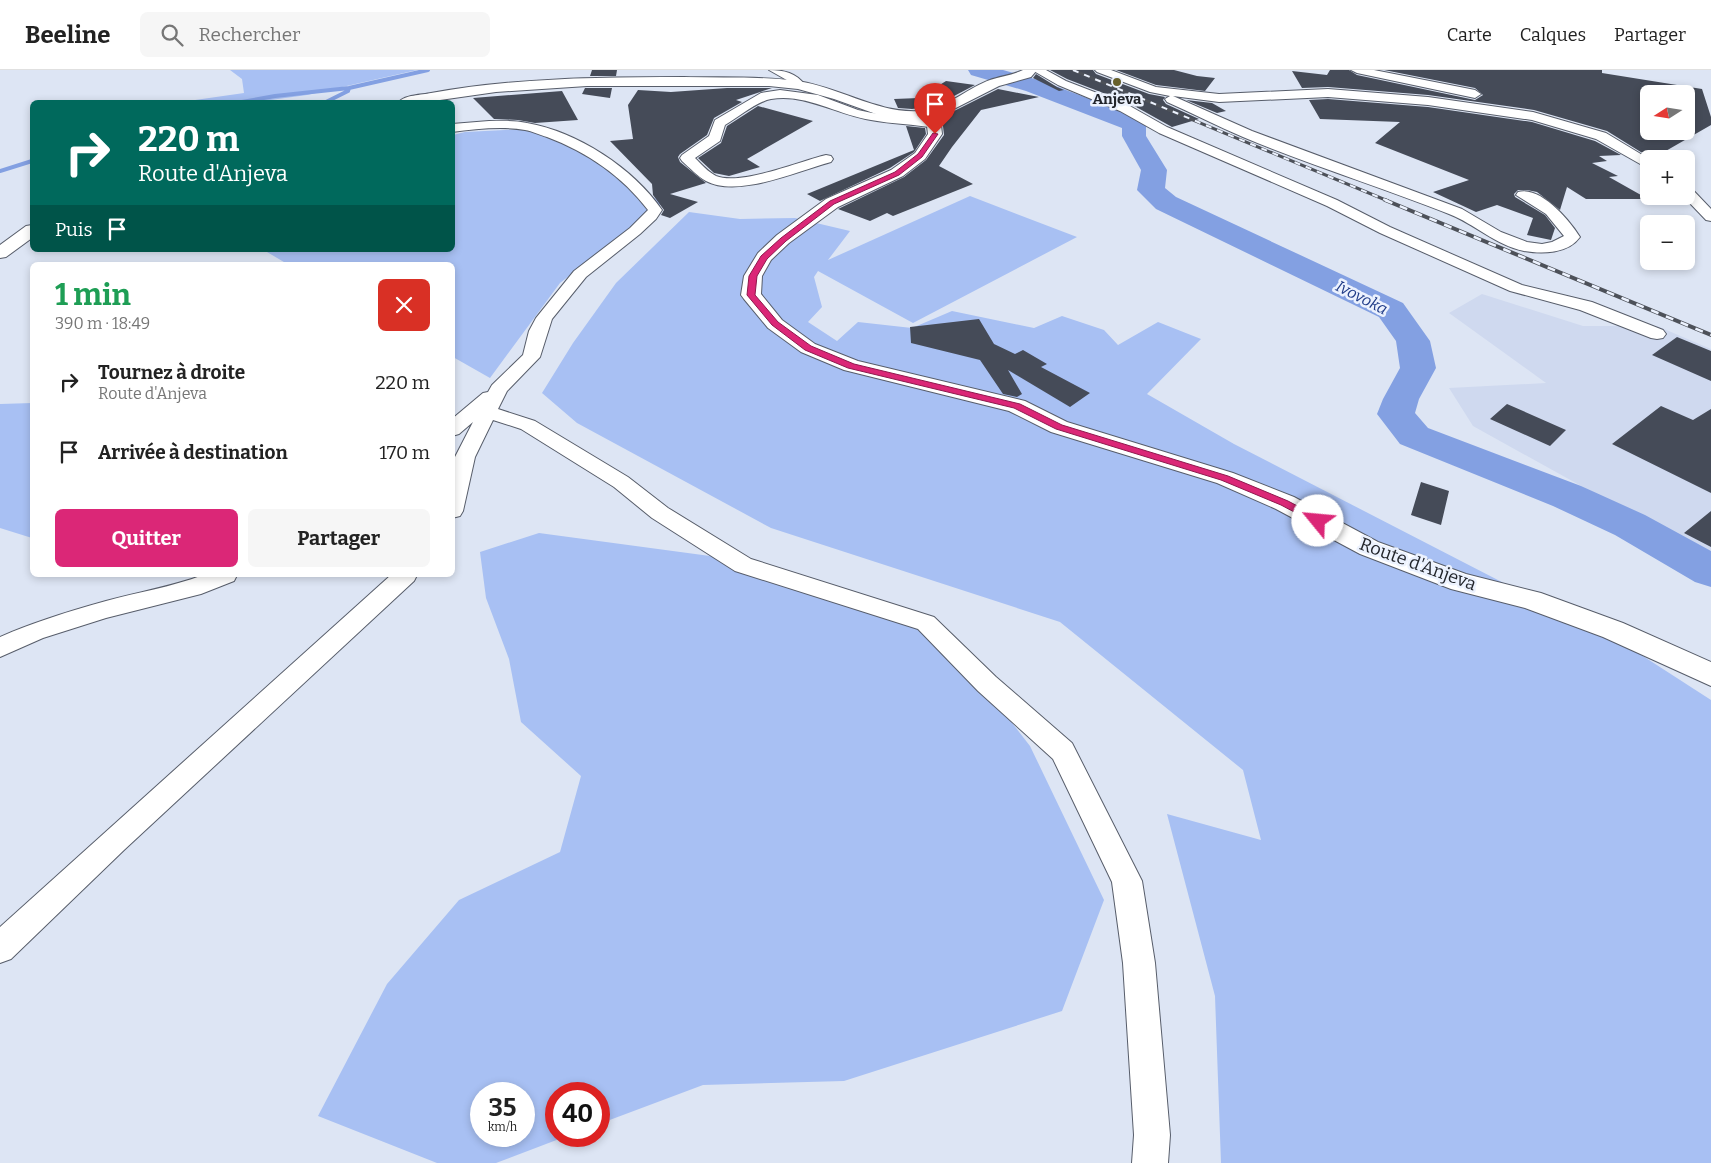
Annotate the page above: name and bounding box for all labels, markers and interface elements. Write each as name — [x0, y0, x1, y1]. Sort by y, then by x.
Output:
search box — [140, 12, 490, 57]
text: Beeline — [25, 21, 110, 49]
icon: search — [158, 21, 186, 49]
text: Rechercher — [198, 23, 301, 46]
text: Carte — [1447, 24, 1492, 46]
text: Calques — [1520, 24, 1586, 46]
text: Partager — [1614, 24, 1686, 46]
marker: Anjeva — [1111, 76, 1123, 88]
pin — [914, 83, 956, 134]
north arrow — [1640, 85, 1695, 140]
map controls — [1640, 85, 1695, 270]
icon: arrive — [921, 90, 949, 118]
place label: Anjeva — [1093, 90, 1142, 108]
text: 220 m — [138, 118, 239, 160]
icon: right — [55, 120, 120, 185]
button: + — [1640, 150, 1695, 205]
text: Route d'Anjeva — [138, 160, 288, 187]
icon: arrive — [103, 215, 131, 243]
button: − — [1640, 215, 1695, 270]
text: Puis — [55, 218, 93, 241]
water label: Ivovoka — [1333, 276, 1391, 319]
text: 1 min — [55, 277, 131, 313]
button: close — [378, 279, 430, 331]
text: 390 m · 18:49 — [55, 314, 150, 333]
text: Tournez à droite — [98, 361, 245, 384]
icon: right — [55, 368, 83, 396]
text: 220 m — [375, 371, 430, 394]
text: Route d'Anjeva — [98, 384, 207, 403]
icon: arrive — [55, 438, 83, 466]
text: Arrivée à destination — [98, 441, 288, 464]
text: 170 m — [379, 441, 430, 464]
position arrow — [1291, 494, 1343, 546]
button: Quitter — [55, 509, 238, 567]
button: Partager — [248, 509, 430, 567]
street label: Route d'Anjeva — [1357, 533, 1480, 595]
speed limit sign: 40 — [545, 1082, 610, 1147]
text: 35 — [488, 1093, 517, 1123]
text: km/h — [488, 1120, 517, 1134]

